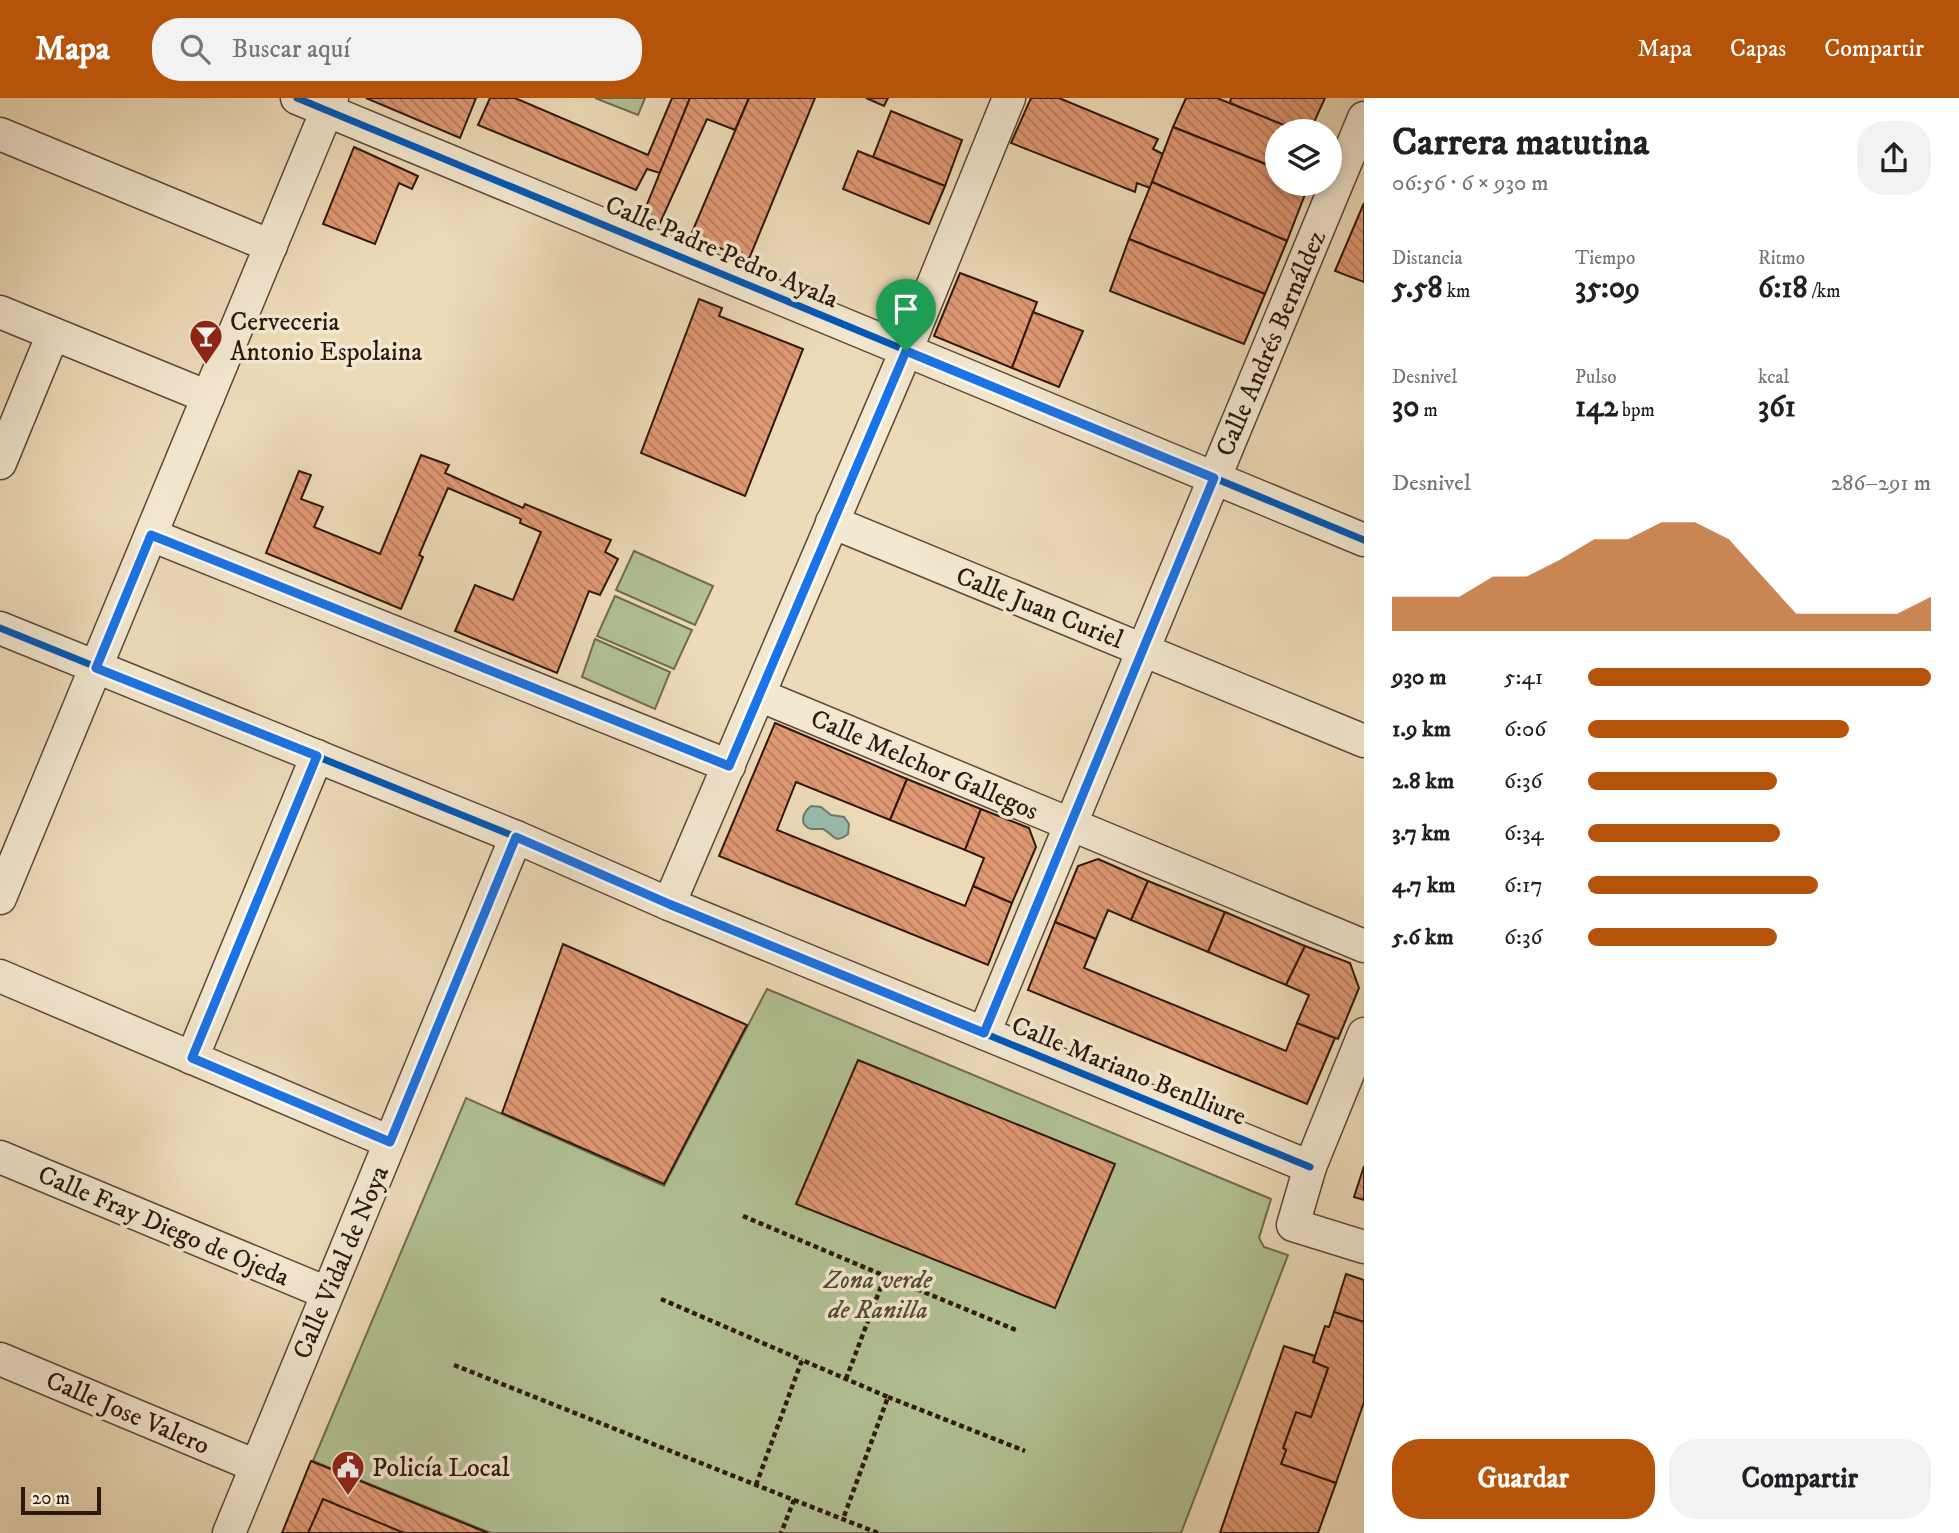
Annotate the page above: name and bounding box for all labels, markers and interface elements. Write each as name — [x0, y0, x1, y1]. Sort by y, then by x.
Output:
search box — [152, 18, 642, 81]
text: Mapa — [35, 29, 110, 70]
icon: search — [176, 30, 214, 68]
text: Buscar aquí — [232, 33, 350, 66]
text: Mapa — [1638, 34, 1692, 64]
text: Capas — [1730, 34, 1786, 64]
text: Compartir — [1824, 34, 1924, 64]
map controls — [1265, 119, 1342, 196]
button: layers — [1265, 119, 1342, 196]
text: Carrera matutina — [1392, 119, 1649, 167]
button: share — [1857, 121, 1931, 195]
text: 06:56 · 6 × 930 m — [1392, 169, 1549, 198]
street label: Calle Padre Pedro Ayala — [600, 188, 843, 316]
street label: Calle Andrés Bernáldez — [1209, 226, 1334, 462]
text: Distancia — [1392, 247, 1463, 270]
text: Tiempo — [1575, 247, 1635, 270]
text: Ritmo — [1758, 247, 1805, 270]
text: 5.58 — [1392, 270, 1443, 307]
text: 35:09 — [1575, 270, 1640, 307]
text: 6:18 — [1758, 270, 1807, 307]
pin — [876, 279, 936, 351]
text: km — [1443, 280, 1470, 303]
text: /km — [1807, 280, 1840, 303]
icon: arrive — [887, 290, 925, 328]
place label: Cerveceria Antonio Espolaina — [230, 306, 422, 369]
bar icon: Cerveceria Antonio Espolaina — [187, 317, 225, 366]
text: Desnivel — [1392, 366, 1457, 389]
text: Pulso — [1575, 366, 1617, 389]
text: kcal — [1758, 366, 1789, 389]
text: 30 — [1392, 389, 1419, 426]
text: 142 — [1575, 389, 1618, 426]
text: 361 — [1758, 389, 1796, 426]
text: m — [1419, 399, 1438, 422]
text: bpm — [1618, 399, 1655, 422]
text: Desnivel — [1392, 469, 1471, 498]
text: 286–291 m — [1831, 469, 1931, 498]
street label: Calle Juan Curiel — [951, 560, 1128, 657]
text: 930 m — [1392, 663, 1447, 692]
text: 5:41 — [1504, 663, 1543, 692]
street label: Calle Melchor Gallegos — [806, 702, 1043, 828]
text: 1.9 km — [1392, 715, 1451, 744]
text: 6:06 — [1504, 715, 1546, 744]
text: 2.8 km — [1392, 767, 1454, 796]
text: 6:36 — [1504, 767, 1543, 796]
text: 3.7 km — [1392, 819, 1450, 848]
text: 6:34 — [1504, 819, 1544, 848]
text: 4.7 km — [1392, 871, 1456, 900]
text: 6:17 — [1504, 871, 1543, 900]
text: 5.6 km — [1392, 923, 1454, 952]
text: 6:36 — [1504, 923, 1543, 952]
street label: Calle Mariano Benlliure — [1006, 1009, 1251, 1134]
street label: Calle Fray Diego de Ojeda — [33, 1158, 294, 1294]
street label: Calle Vidal de Noya — [286, 1161, 397, 1364]
park label: Zona verde de Ranilla — [822, 1264, 933, 1327]
street label: Calle Jose Valero — [41, 1364, 214, 1463]
button: Guardar — [1392, 1439, 1655, 1519]
button: Compartir — [1669, 1439, 1931, 1519]
public building icon: Policía Local — [329, 1448, 367, 1497]
place label: Policía Local — [372, 1452, 510, 1485]
scale bar — [21, 1484, 102, 1516]
text: 20 m — [32, 1487, 70, 1510]

